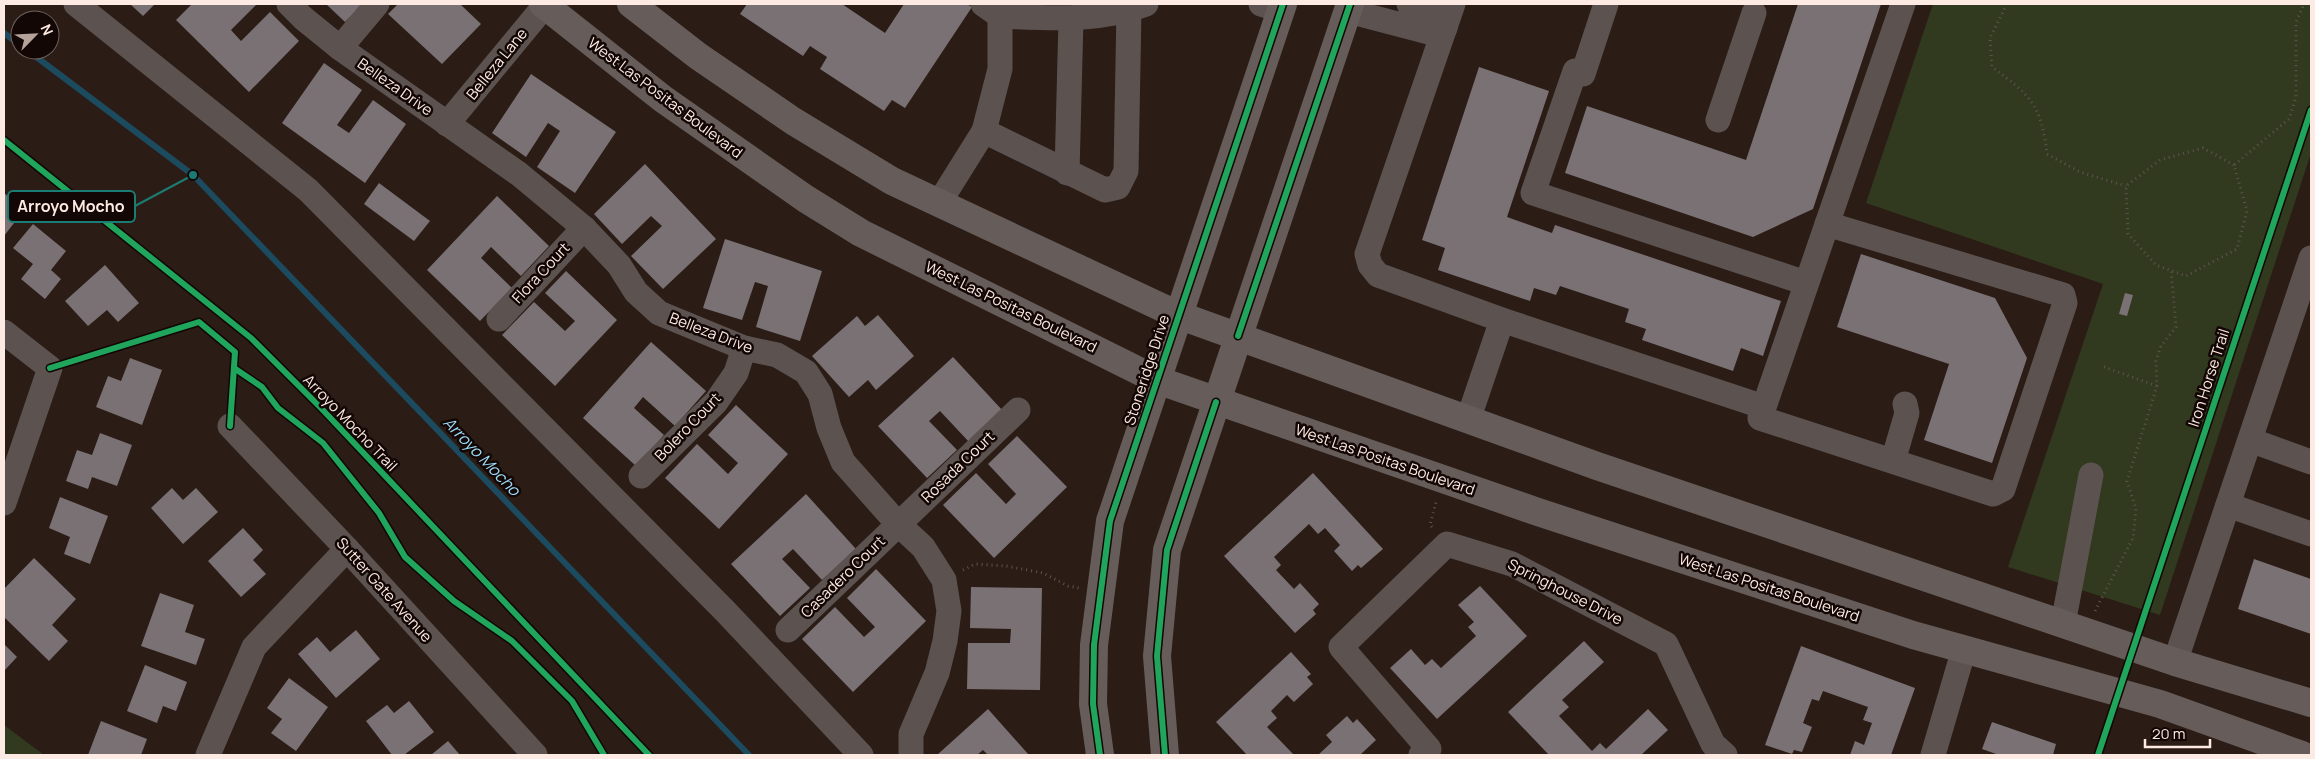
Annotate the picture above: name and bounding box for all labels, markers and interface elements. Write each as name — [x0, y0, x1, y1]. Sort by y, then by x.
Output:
north arrow — [10, 10, 60, 60]
text: N — [37, 21, 58, 38]
street label: Belleza Lane — [461, 23, 532, 104]
street label: West Las Positas Boulevard — [584, 32, 747, 163]
street label: Belleza Drive — [353, 53, 437, 120]
callout: Arroyo Mocho — [8, 191, 135, 222]
text: Arroyo Mocho — [17, 195, 125, 217]
street label: Flora Court — [507, 238, 574, 308]
street label: West Las Positas Boulevard — [922, 256, 1101, 357]
street label: Belleza Drive — [667, 307, 756, 358]
street label: Stoneridge Drive — [1119, 312, 1174, 428]
street label: Iron Horse Trail — [2183, 326, 2234, 430]
street label: Arroyo Mocho Trail — [299, 370, 402, 476]
street label: Bolero Court — [650, 388, 726, 465]
water label: Arroyo Mocho — [439, 412, 526, 501]
street label: West Las Positas Boulevard — [1293, 419, 1478, 500]
street label: Rosada Court — [916, 426, 999, 507]
street label: Casadero Court — [796, 531, 890, 622]
street label: Sutter Gate Avenue — [332, 533, 437, 647]
street label: West Las Positas Boulevard — [1676, 548, 1862, 627]
street label: Springhouse Drive — [1504, 554, 1626, 630]
scale bar — [2145, 716, 2210, 748]
text: 20 m — [2152, 723, 2185, 744]

